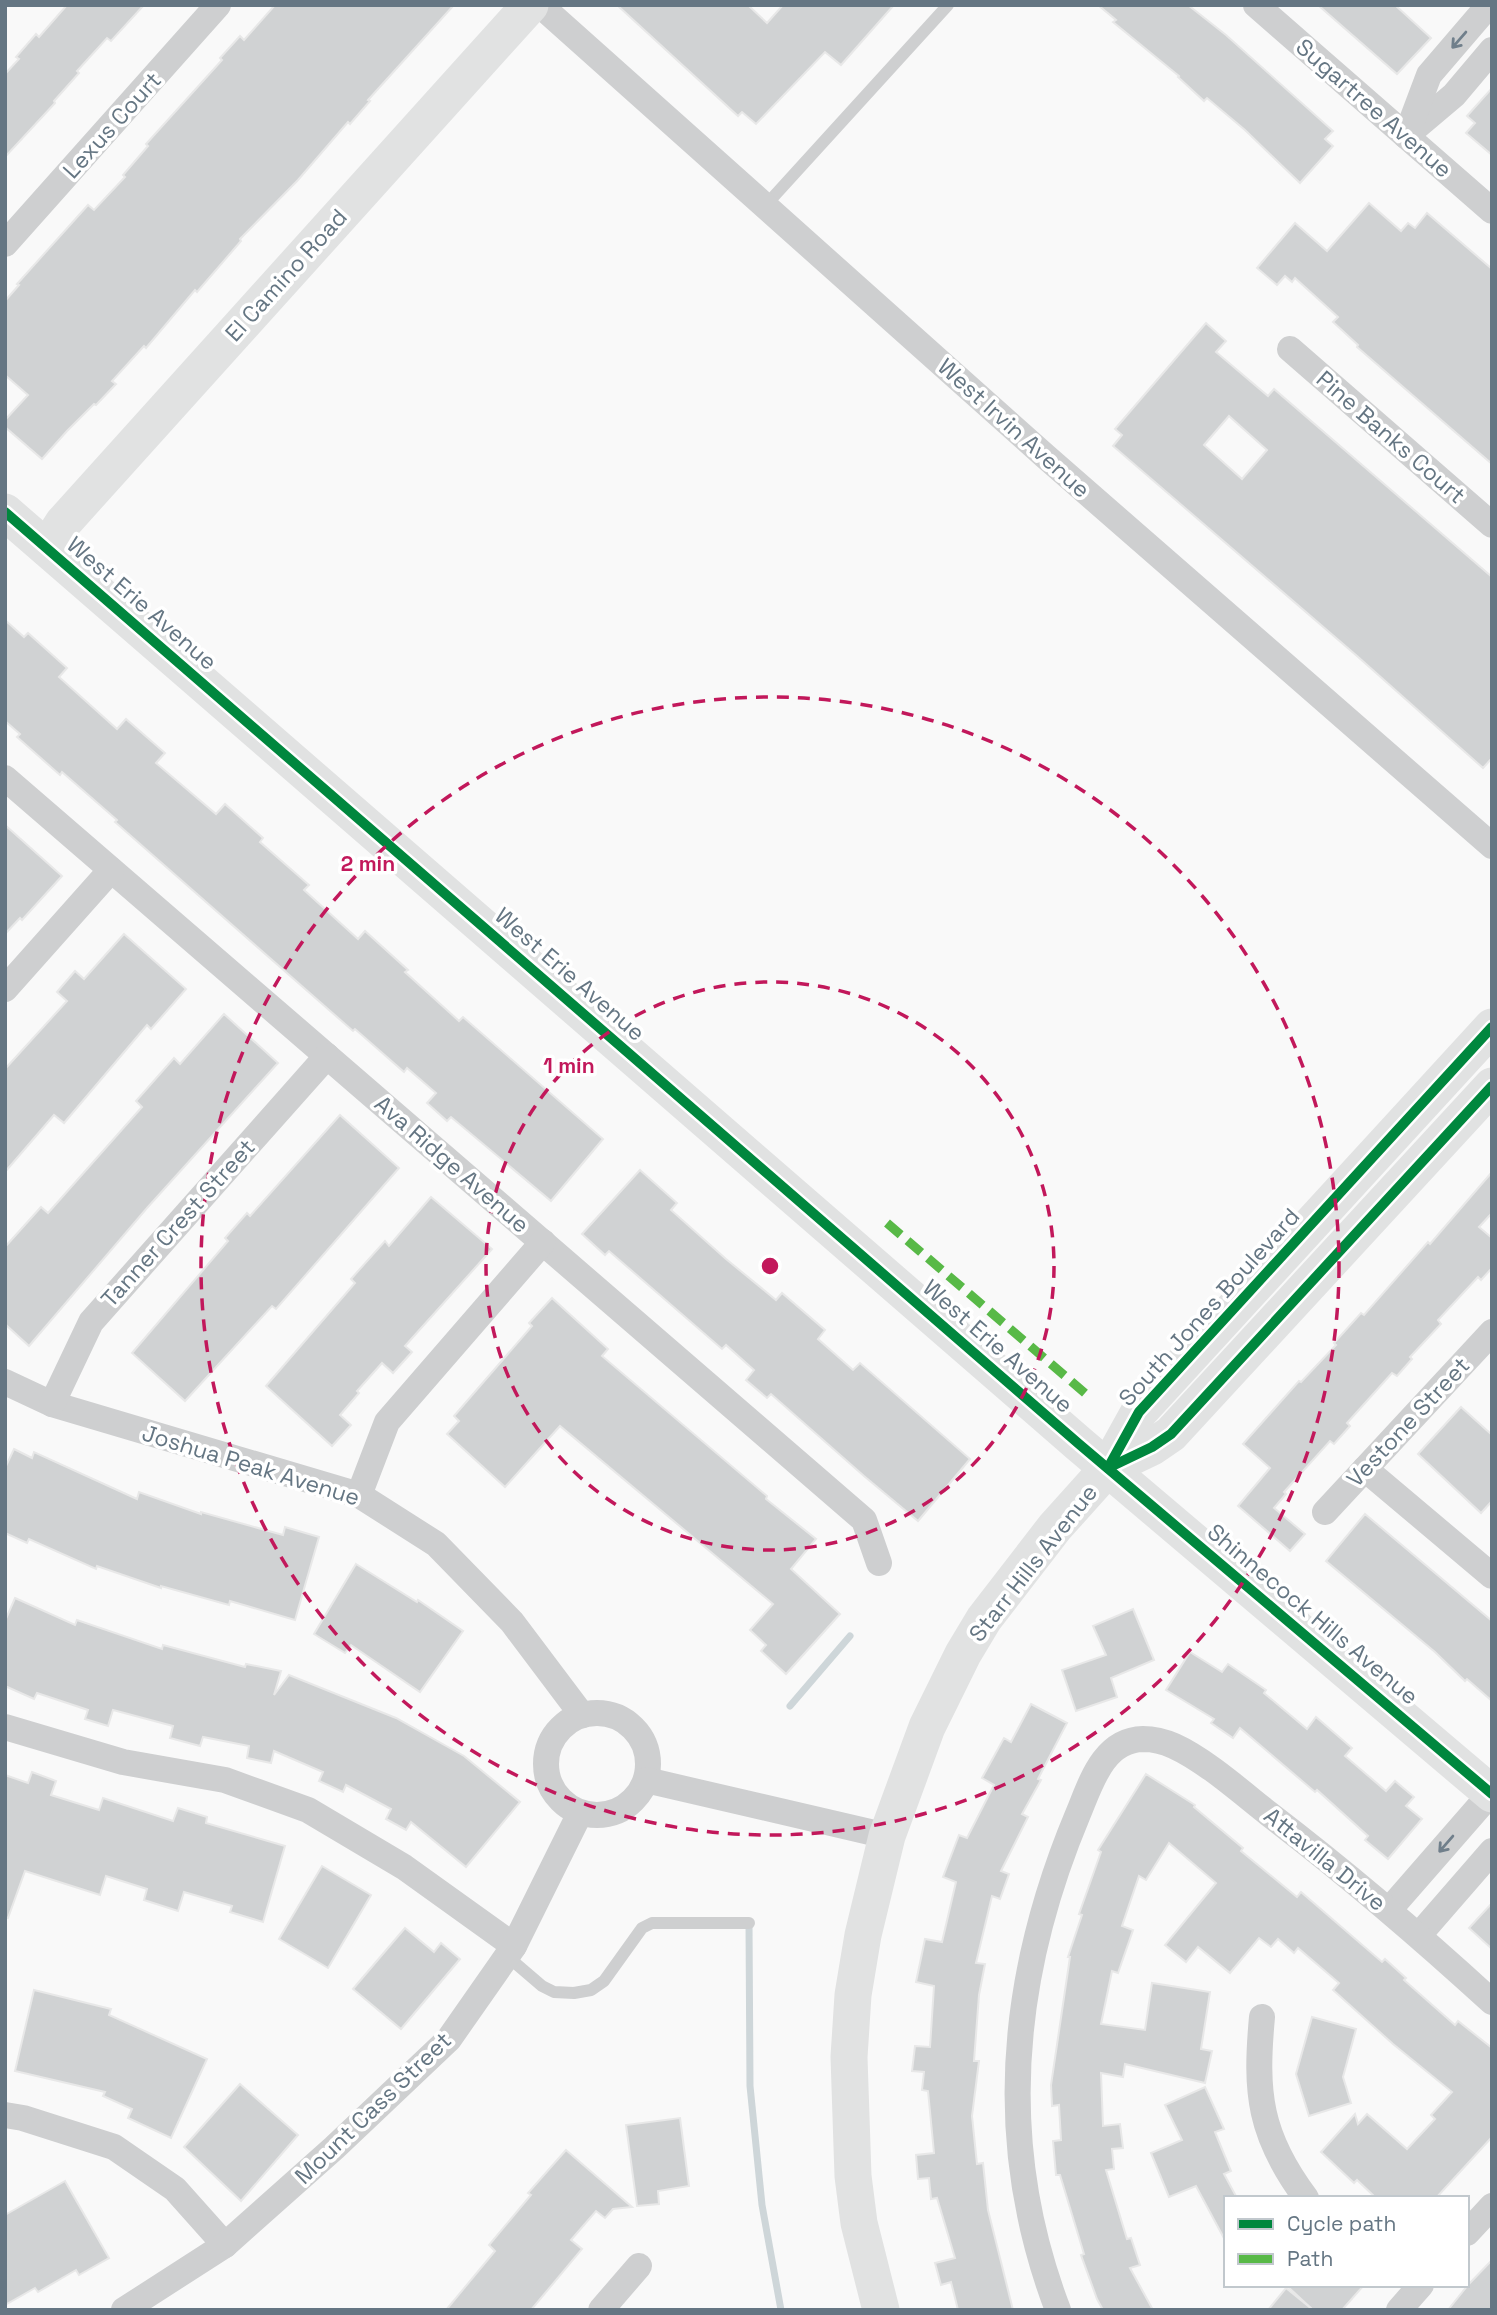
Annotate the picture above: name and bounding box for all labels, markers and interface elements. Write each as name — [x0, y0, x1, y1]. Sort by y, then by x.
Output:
one-way arrow — [1451, 31, 1467, 49]
street label: Sugartree Avenue — [1290, 32, 1458, 184]
street label: Lexus Court — [56, 65, 168, 185]
street label: El Camino Road — [218, 202, 354, 348]
street label: West Irvin Avenue — [931, 352, 1097, 504]
street label: Pine Banks Court — [1310, 364, 1472, 510]
street label: West Erie Avenue — [61, 530, 223, 676]
text: 2 min — [341, 850, 395, 877]
street label: West Erie Avenue — [489, 901, 651, 1047]
text: 1 min — [543, 1052, 595, 1079]
street label: Ava Ridge Avenue — [368, 1089, 536, 1239]
street label: Tanner Crest Street — [94, 1133, 262, 1313]
street label: South Jones Boulevard — [1112, 1202, 1306, 1412]
centre of rings — [758, 1254, 782, 1278]
street label: West Erie Avenue — [917, 1273, 1079, 1419]
street label: Vestone Street — [1340, 1351, 1476, 1493]
street label: Joshua Peak Avenue — [139, 1418, 363, 1512]
street label: Starr Hills Avenue — [962, 1478, 1104, 1648]
street label: Shinnecock Hills Avenue — [1201, 1517, 1425, 1711]
street label: Attavilla Drive — [1258, 1801, 1392, 1917]
one-way arrow — [1438, 1835, 1454, 1853]
street label: Mount Cass Street — [288, 2025, 458, 2191]
legend — [1224, 2196, 1469, 2287]
text: Cycle path — [1287, 2210, 1396, 2237]
text: Path — [1287, 2245, 1333, 2272]

